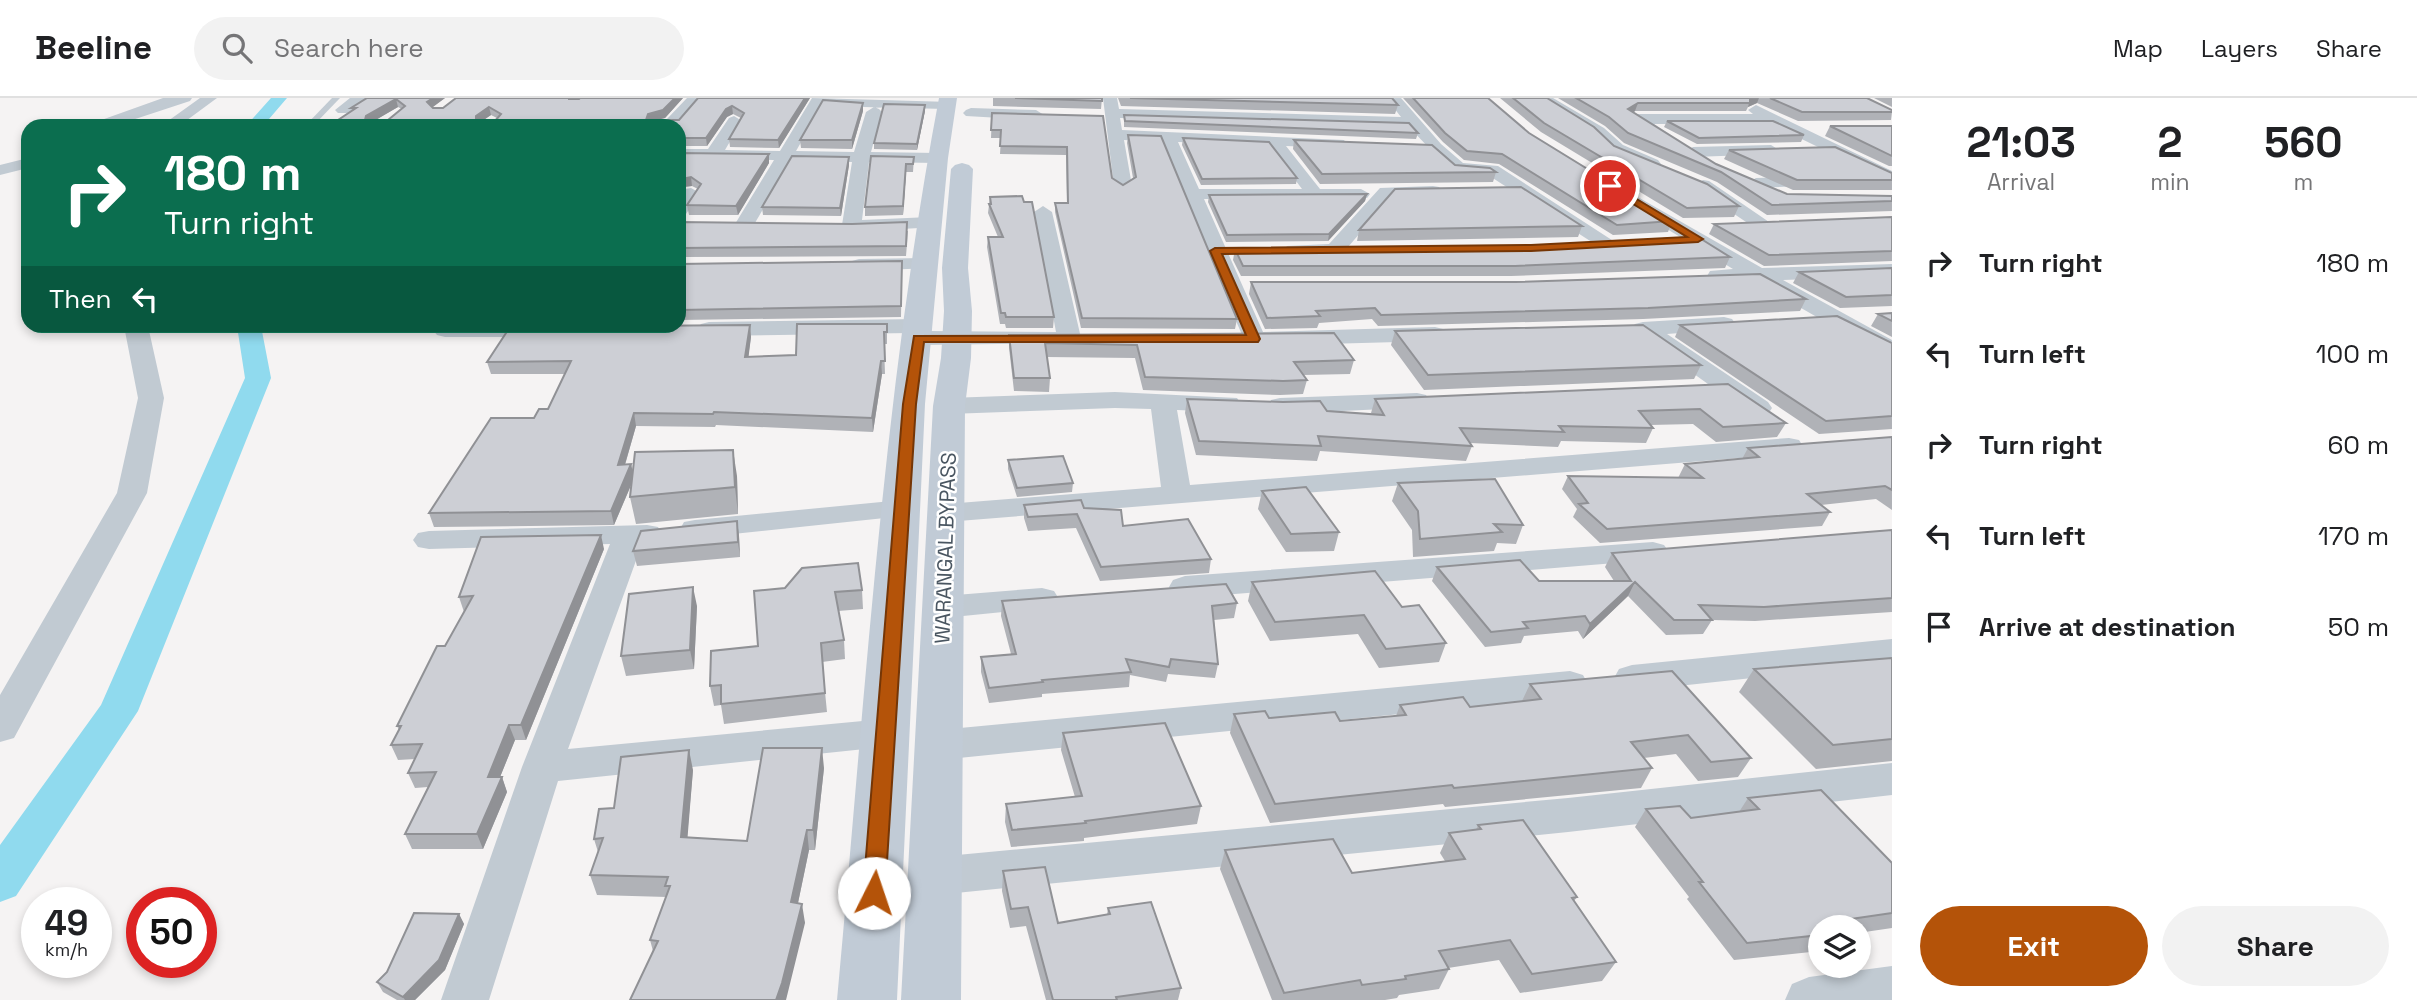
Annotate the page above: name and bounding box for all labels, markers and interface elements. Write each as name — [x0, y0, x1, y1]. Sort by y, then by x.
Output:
search box — [194, 17, 684, 80]
text: Beeline — [35, 27, 152, 69]
icon: search — [218, 29, 256, 67]
text: Search here — [274, 31, 424, 65]
text: Map — [2113, 33, 2163, 64]
text: Layers — [2201, 33, 2278, 64]
text: Share — [2316, 33, 2382, 64]
text: 21:03 — [1966, 116, 2076, 169]
text: 2 — [2157, 116, 2182, 169]
text: 560 — [2264, 116, 2343, 169]
text: 180 m — [164, 142, 302, 204]
icon: right — [49, 147, 140, 238]
pin — [1580, 156, 1640, 216]
icon: arrive — [1591, 167, 1629, 205]
text: Arrival — [1987, 167, 2055, 197]
text: min — [2150, 167, 2190, 197]
text: m — [2293, 167, 2313, 197]
text: Turn right — [164, 203, 314, 243]
icon: right — [1920, 244, 1958, 282]
text: Turn right — [1979, 246, 2103, 280]
text: 180 m — [2316, 246, 2389, 280]
icon: left — [126, 280, 164, 318]
text: Then — [49, 282, 112, 316]
icon: left — [1920, 335, 1958, 373]
text: Turn left — [1979, 337, 2086, 371]
text: 100 m — [2316, 337, 2389, 371]
icon: right — [1920, 426, 1958, 464]
text: Turn right — [1979, 428, 2103, 462]
text: 60 m — [2327, 428, 2389, 462]
street label: WARANGAL BYPASS — [928, 452, 962, 644]
icon: left — [1920, 517, 1958, 555]
text: Turn left — [1979, 519, 2086, 553]
text: 170 m — [2318, 519, 2389, 553]
icon: arrive — [1920, 608, 1958, 646]
text: Arrive at destination — [1979, 610, 2236, 644]
text: 50 m — [2328, 610, 2389, 644]
position arrow — [837, 856, 911, 930]
speed limit sign: 50 — [126, 887, 217, 978]
text: 49 — [45, 901, 88, 945]
button: Exit — [1920, 906, 2148, 986]
button: Share — [2162, 906, 2389, 986]
map controls — [1808, 915, 1871, 978]
button: layers — [1808, 915, 1871, 978]
text: km/h — [45, 938, 88, 961]

